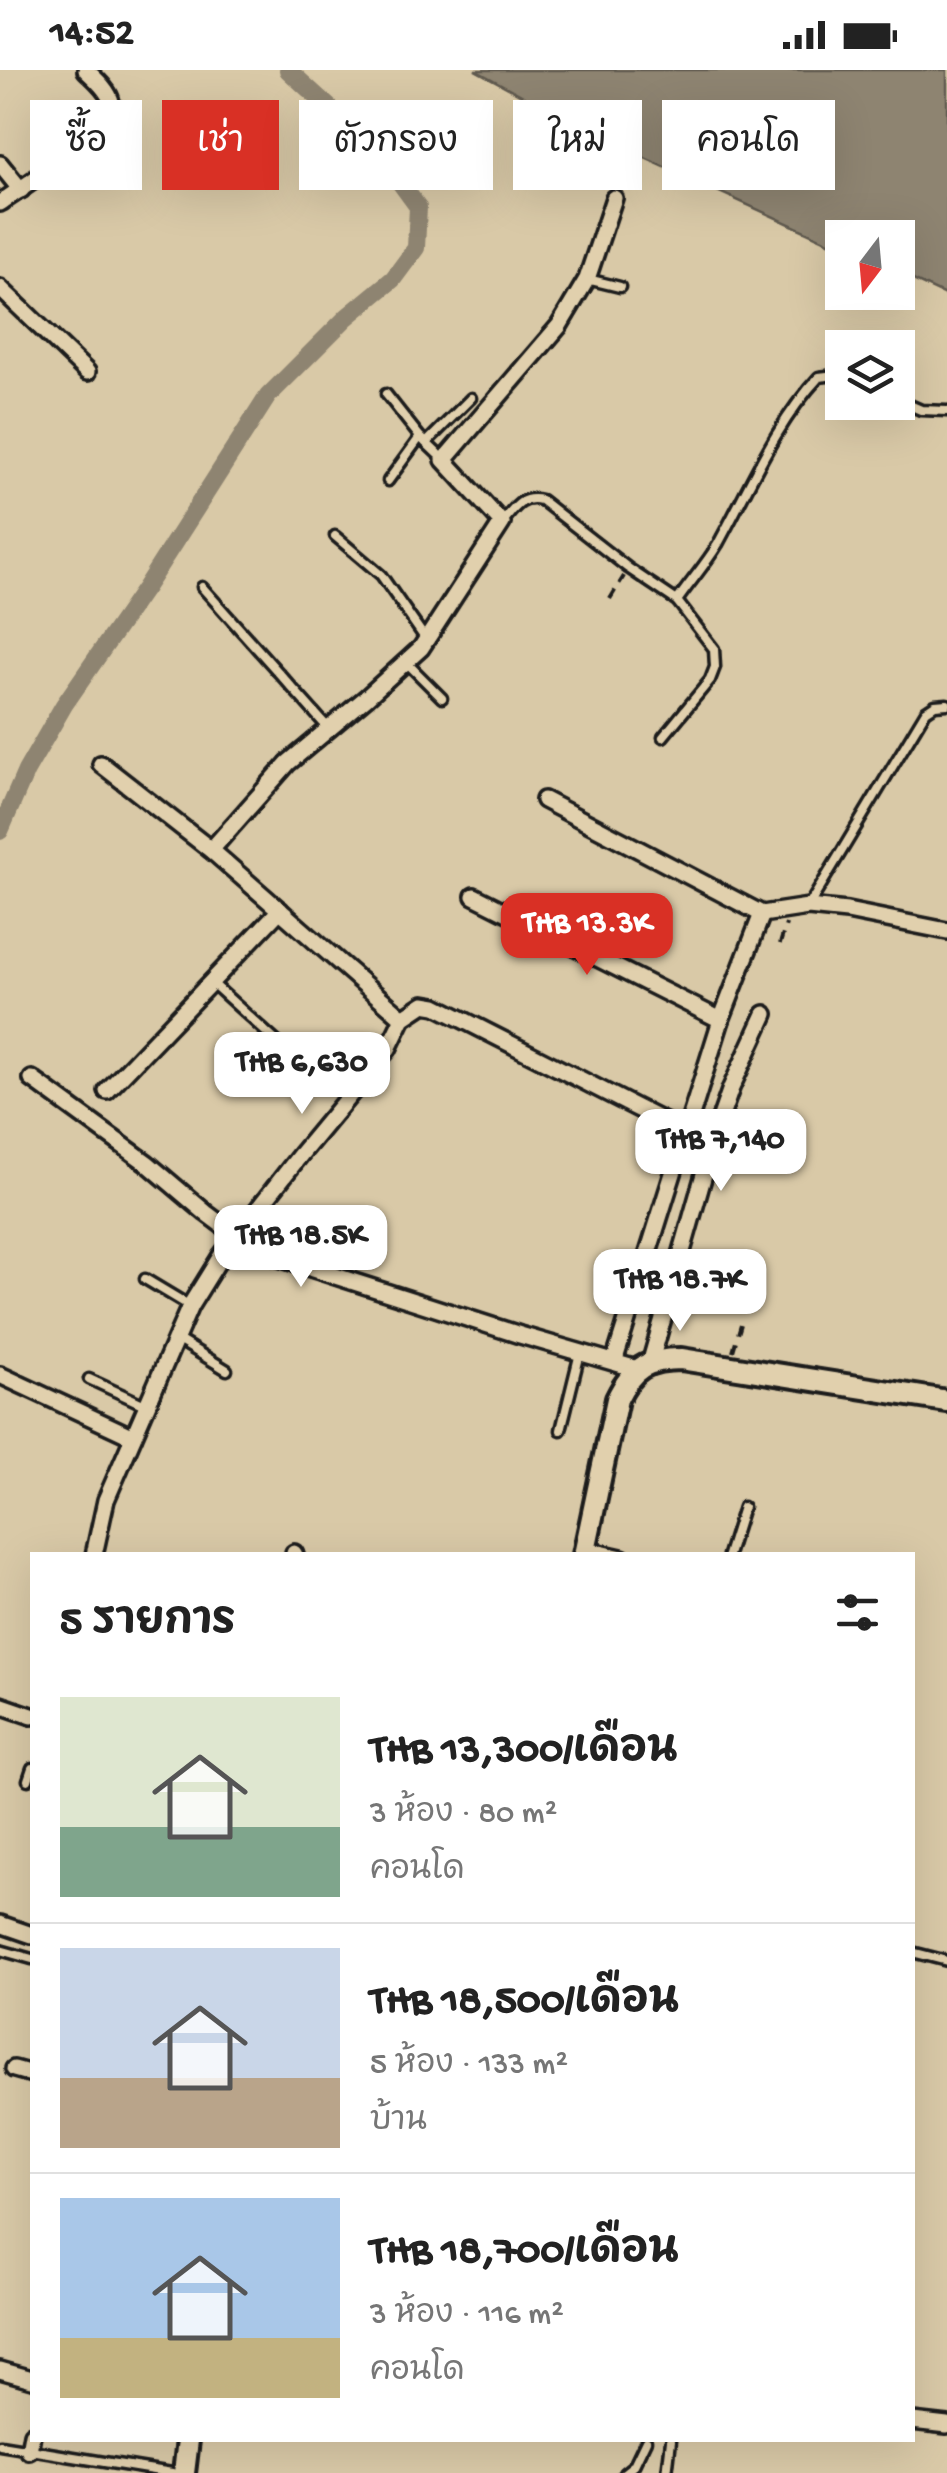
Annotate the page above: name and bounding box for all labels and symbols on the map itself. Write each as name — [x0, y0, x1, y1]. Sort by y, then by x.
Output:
north arrow — [825, 220, 915, 310]
pin: THB 13.3K — [473, 893, 701, 978]
pin: THB 6,630 — [188, 1032, 416, 1117]
pin: THB 7,140 — [607, 1109, 835, 1194]
pin: THB 18.5K — [187, 1205, 415, 1290]
pin: THB 18.7K — [566, 1249, 794, 1334]

